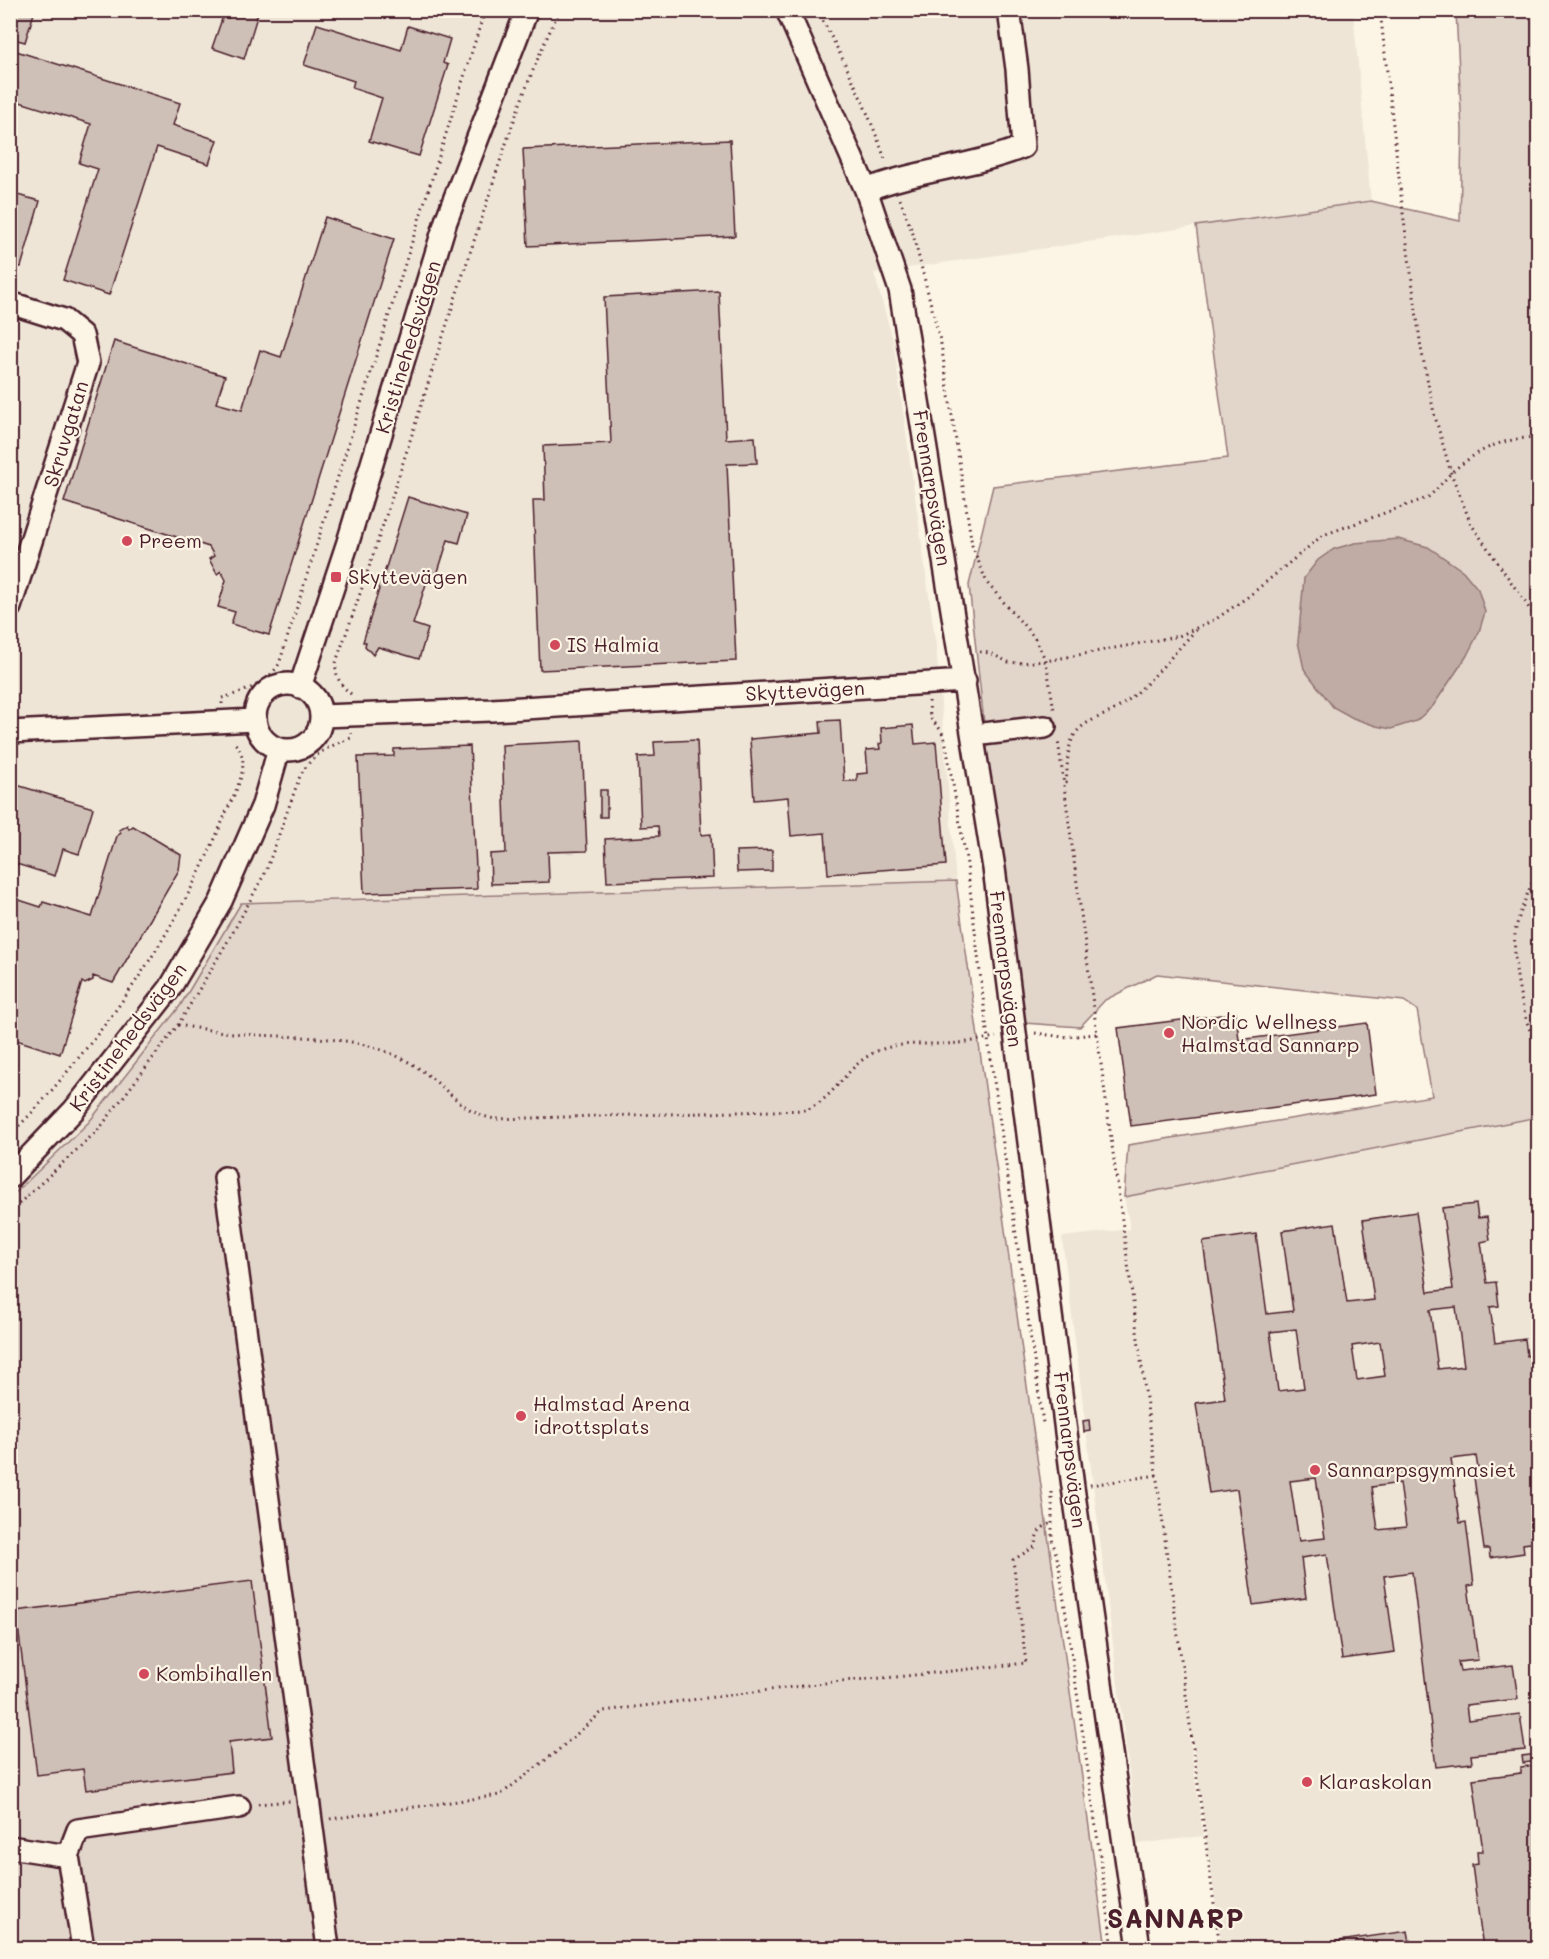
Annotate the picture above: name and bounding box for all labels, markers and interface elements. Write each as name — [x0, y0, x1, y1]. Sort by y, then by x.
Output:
street label: Kristinehedsvägen — [368, 257, 446, 436]
street label: Skruvgatan — [37, 377, 94, 490]
street label: Frennarpsvägen — [908, 408, 958, 568]
place label: Preem — [139, 527, 202, 553]
marker: Preem — [120, 534, 134, 548]
place label: Skyttevägen — [348, 563, 468, 589]
marker: Skyttevägen — [329, 570, 343, 584]
place label: IS Halmia — [567, 631, 660, 657]
marker: IS Halmia — [548, 638, 562, 652]
street label: Skyttevägen — [745, 674, 865, 706]
street label: Frennarpsvägen — [984, 889, 1030, 1049]
street label: Kristinehedsvägen — [63, 957, 192, 1116]
place label: Nordic Wellness Halmstad Sannarp — [1181, 1008, 1359, 1057]
marker: Nordic Wellness Halmstad Sannarp — [1162, 1026, 1176, 1040]
street label: Frennarpsvägen — [1048, 1370, 1094, 1530]
place label: Halmstad Arena idrottsplats — [533, 1390, 691, 1439]
marker: Halmstad Arena idrottsplats — [514, 1409, 528, 1423]
place label: Sannarpsgymnasiet — [1327, 1456, 1516, 1482]
marker: Sannarpsgymnasiet — [1308, 1463, 1322, 1477]
place label: Kombihallen — [156, 1660, 272, 1686]
marker: Kombihallen — [137, 1667, 151, 1681]
place label: Klaraskolan — [1319, 1768, 1432, 1794]
marker: Klaraskolan — [1300, 1775, 1314, 1789]
district label: SANNARP — [1107, 1901, 1245, 1935]

